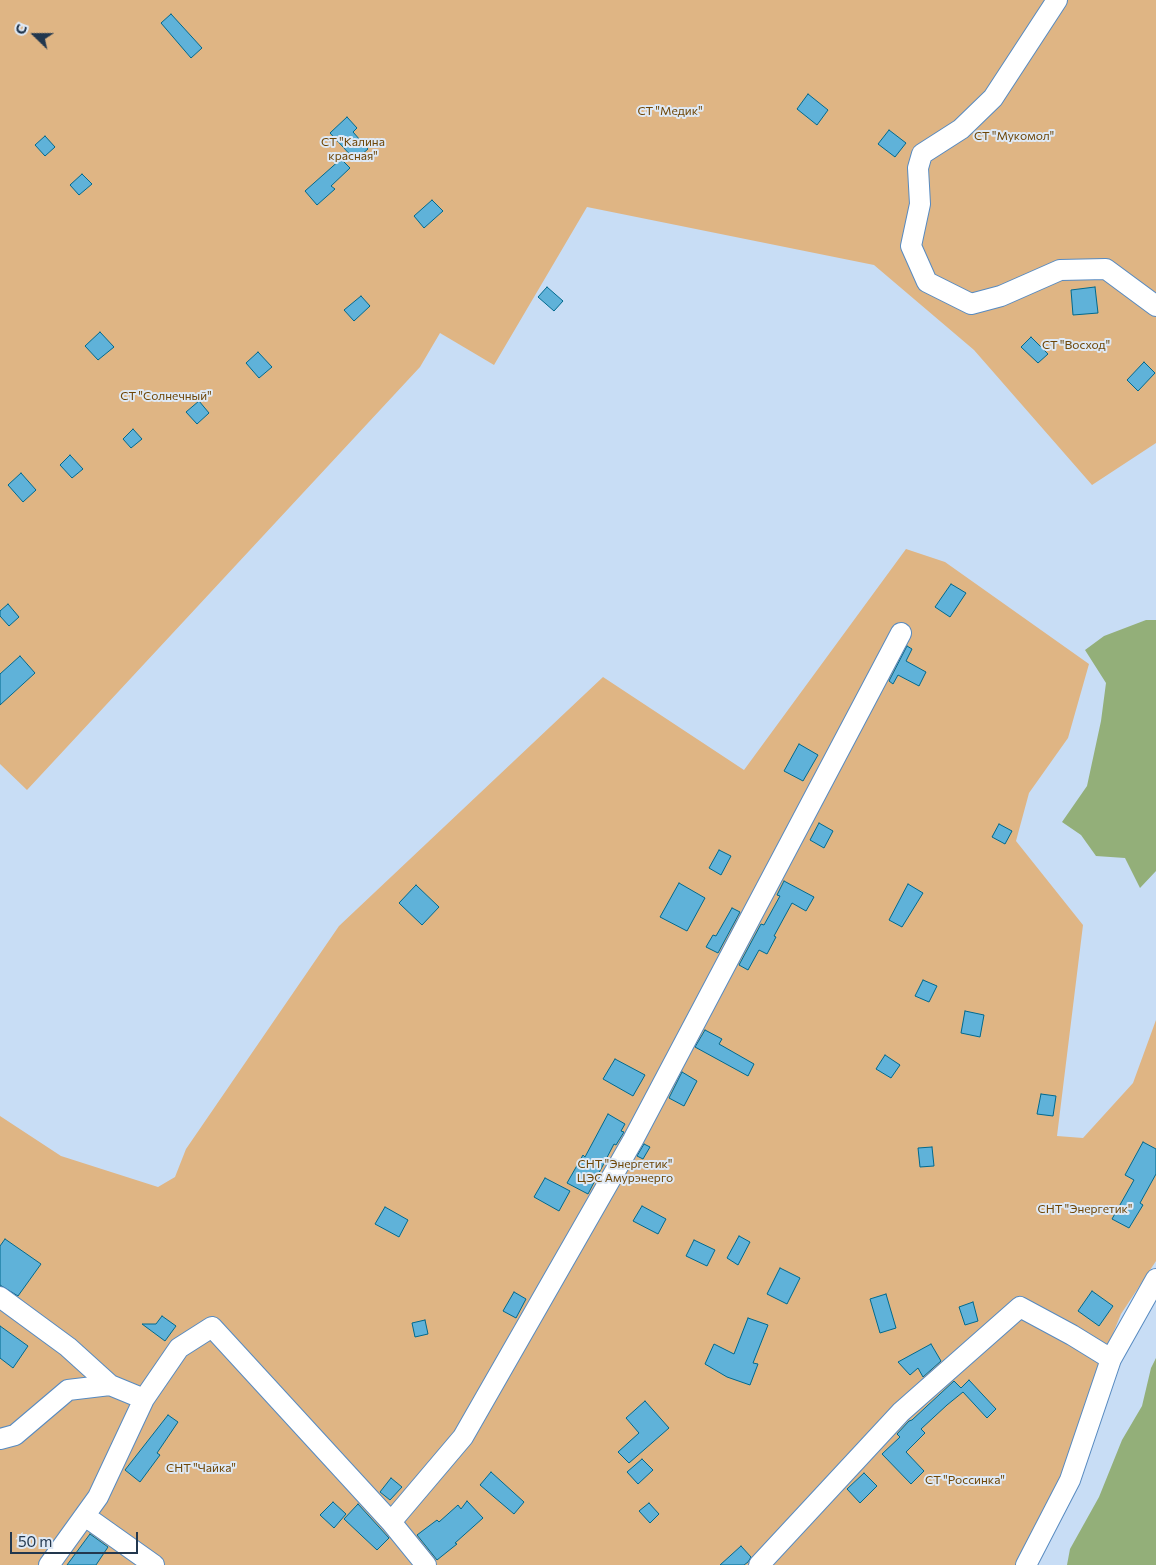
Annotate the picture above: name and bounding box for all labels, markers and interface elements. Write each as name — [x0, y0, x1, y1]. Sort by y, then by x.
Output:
north arrow — [10, 10, 60, 60]
text: С — [11, 22, 30, 37]
park label: СТ "Медик" — [637, 104, 703, 118]
park label: СТ "Мукомол" — [974, 129, 1054, 143]
park label: СТ "Калина красная" — [321, 135, 385, 163]
park label: СТ "Восход" — [1042, 338, 1110, 352]
park label: СТ "Солнечный" — [120, 389, 212, 403]
park label: СНТ "Энергетик" ЦЭС Амурэнерго — [577, 1157, 673, 1185]
park label: СНТ "Энергетик" — [1038, 1202, 1132, 1216]
park label: СНТ "Чайка" — [166, 1461, 236, 1475]
park label: СТ "Россинка" — [925, 1473, 1005, 1487]
scale bar — [12, 1522, 140, 1554]
text: 50 m — [18, 1532, 52, 1550]

